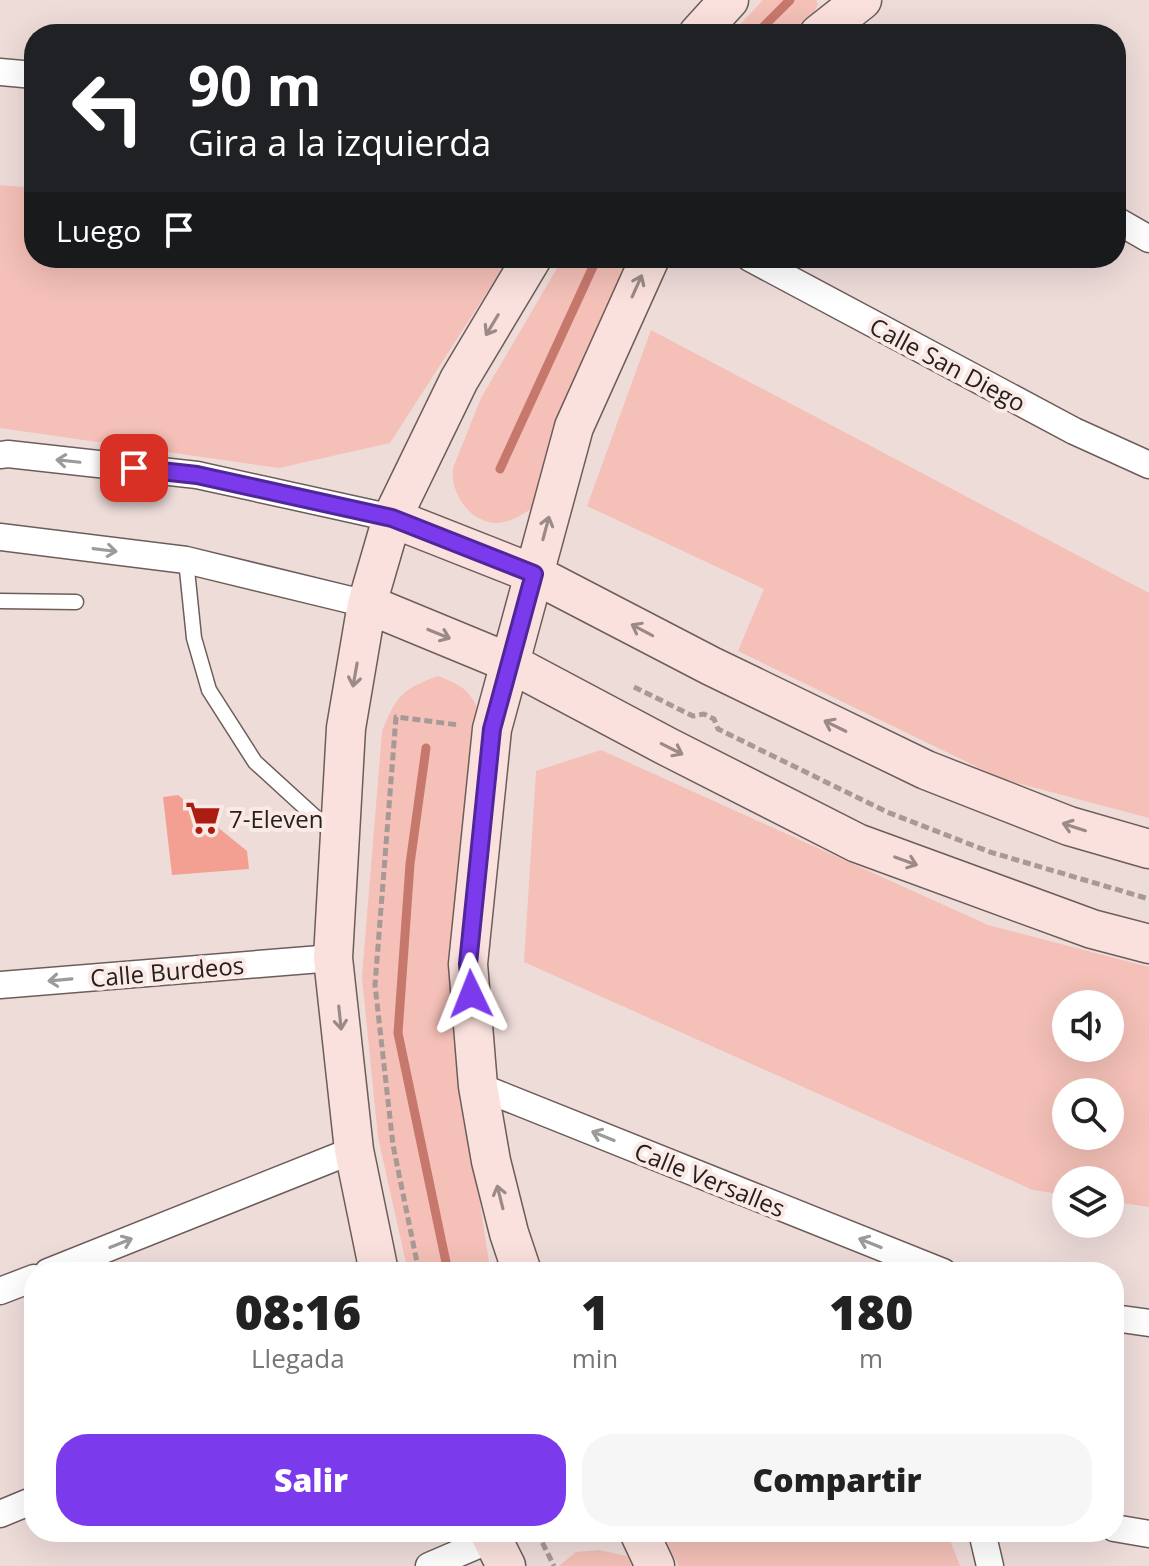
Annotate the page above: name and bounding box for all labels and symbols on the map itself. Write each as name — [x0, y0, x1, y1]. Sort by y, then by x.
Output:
one-way arrow — [631, 274, 646, 298]
street label: Calle San Diego — [864, 309, 1032, 419]
one-way arrow — [484, 313, 500, 336]
pin — [100, 434, 168, 502]
one-way arrow — [55, 453, 81, 468]
one-way arrow — [539, 516, 554, 542]
one-way arrow — [91, 542, 118, 557]
one-way arrow — [631, 622, 654, 638]
one-way arrow — [426, 627, 451, 642]
one-way arrow — [347, 662, 362, 687]
one-way arrow — [823, 718, 847, 733]
one-way arrow — [660, 742, 683, 758]
supermarket icon: 7-Eleven — [184, 799, 222, 837]
place label: 7-Eleven — [229, 802, 324, 835]
one-way arrow — [1062, 819, 1087, 833]
one-way arrow — [894, 855, 918, 869]
street label: Calle Burdeos — [89, 948, 245, 994]
position arrow — [429, 952, 513, 1036]
one-way arrow — [47, 973, 74, 988]
one-way arrow — [332, 1004, 347, 1031]
one-way arrow — [591, 1128, 616, 1142]
street label: Calle Versalles — [630, 1134, 790, 1224]
one-way arrow — [492, 1185, 507, 1211]
one-way arrow — [108, 1235, 133, 1249]
one-way arrow — [858, 1235, 883, 1249]

